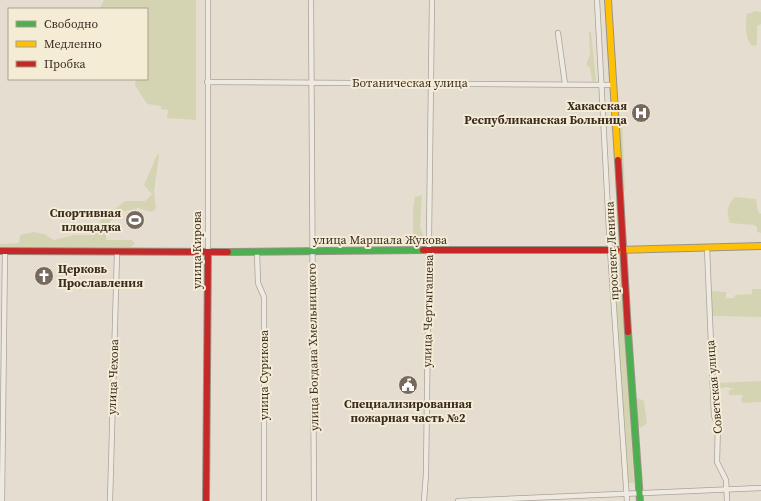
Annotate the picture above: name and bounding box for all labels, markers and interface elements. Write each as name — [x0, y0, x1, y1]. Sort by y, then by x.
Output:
legend — [8, 8, 148, 80]
text: Свободно — [44, 16, 99, 32]
text: Медленно — [44, 36, 102, 52]
text: Пробка — [44, 56, 87, 72]
street label: Ботаническая улица — [352, 75, 469, 91]
place label: Хакасская Республиканская Больница — [464, 98, 628, 128]
hospital icon: Хакасская Республиканская Больница — [630, 102, 652, 124]
street label: проспект Ленина — [601, 200, 623, 301]
place label: Спортивная площадка — [50, 205, 122, 235]
sports icon: Спортивная площадка — [124, 209, 146, 231]
street label: улица Кирова — [189, 210, 205, 289]
street label: улица Маршала Жукова — [313, 232, 448, 248]
street label: улица Чертыгашева — [419, 253, 437, 368]
place label: Церковь Прославления — [58, 261, 143, 291]
street label: улица Богдана Хмельницкого — [304, 262, 322, 431]
church icon: Церковь Прославления — [33, 265, 55, 287]
street label: улица Сурикова — [256, 329, 272, 420]
street label: улица Чехова — [104, 338, 122, 415]
street label: Советская улица — [702, 338, 726, 435]
public building icon: Специализированная пожарная часть №2 — [397, 374, 419, 396]
place label: Специализированная пожарная часть №2 — [344, 396, 472, 426]

